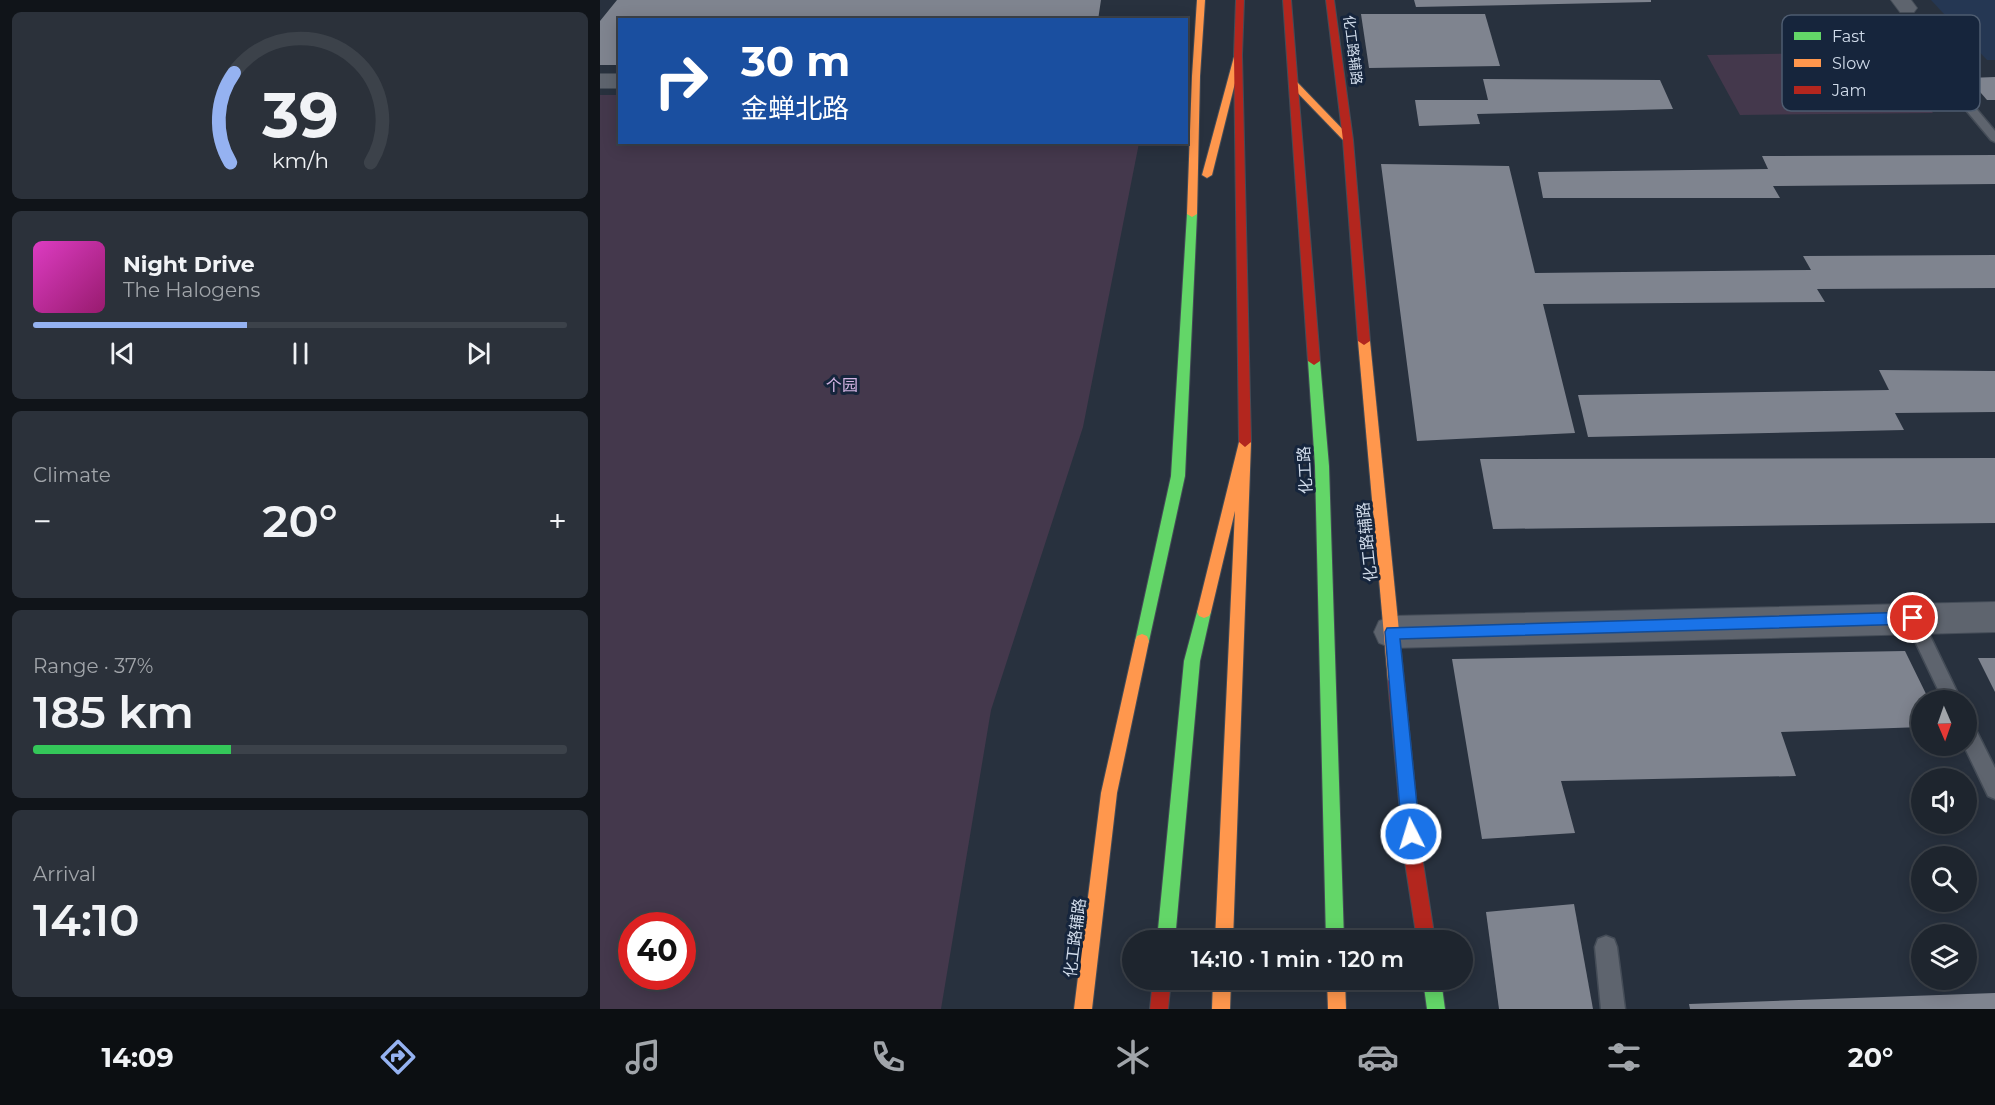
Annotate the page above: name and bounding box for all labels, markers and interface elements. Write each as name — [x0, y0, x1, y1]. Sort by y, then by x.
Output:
street label: 化工路辅路 — [1340, 14, 1366, 86]
legend — [1782, 15, 1980, 111]
text: Fast — [1832, 27, 1866, 46]
text: 30 m — [741, 35, 850, 87]
icon: right — [642, 42, 720, 120]
text: Slow — [1832, 54, 1870, 73]
text: 39 — [261, 77, 338, 153]
text: Jam — [1831, 81, 1866, 100]
text: 金蝉北路 — [741, 92, 849, 125]
text: km/h — [271, 147, 329, 173]
text: Night Drive — [123, 251, 255, 278]
text: The Halogens — [123, 278, 260, 302]
icon: previous — [106, 337, 139, 370]
icon: pause — [284, 337, 317, 370]
icon: next — [462, 337, 495, 370]
park label: 个园 — [826, 376, 858, 395]
street label: 化工路 — [1294, 446, 1316, 494]
text: Climate — [33, 463, 111, 487]
text: 20° — [262, 493, 338, 548]
text: − — [33, 501, 52, 541]
text: + — [548, 501, 567, 541]
street label: 化工路辅路 — [1353, 501, 1381, 583]
pin — [1887, 592, 1938, 643]
icon: arrive — [1896, 601, 1929, 634]
text: Range · 37% — [33, 654, 153, 678]
text: 185 km — [33, 684, 194, 739]
north arrow — [1911, 690, 1977, 756]
map controls — [1911, 690, 1977, 990]
button: sound — [1911, 768, 1977, 834]
position arrow — [1379, 802, 1443, 866]
button: search — [1911, 846, 1977, 912]
text: Arrival — [33, 862, 96, 886]
text: 14:10 — [33, 892, 139, 947]
street label: 化工路辅路 — [1061, 897, 1089, 979]
speed limit sign: 40 — [618, 912, 696, 990]
button: layers — [1911, 924, 1977, 990]
text: 14:10 · 1 min · 120 m — [1191, 946, 1404, 973]
icon: directions — [377, 1036, 419, 1078]
icon: music — [622, 1036, 664, 1078]
icon: phone — [867, 1036, 909, 1078]
icon: climate — [1112, 1036, 1154, 1078]
icon: car — [1357, 1036, 1399, 1078]
icon: filters — [1603, 1036, 1645, 1078]
text: 14:09 — [102, 1041, 174, 1074]
text: 20° — [1848, 1041, 1893, 1074]

